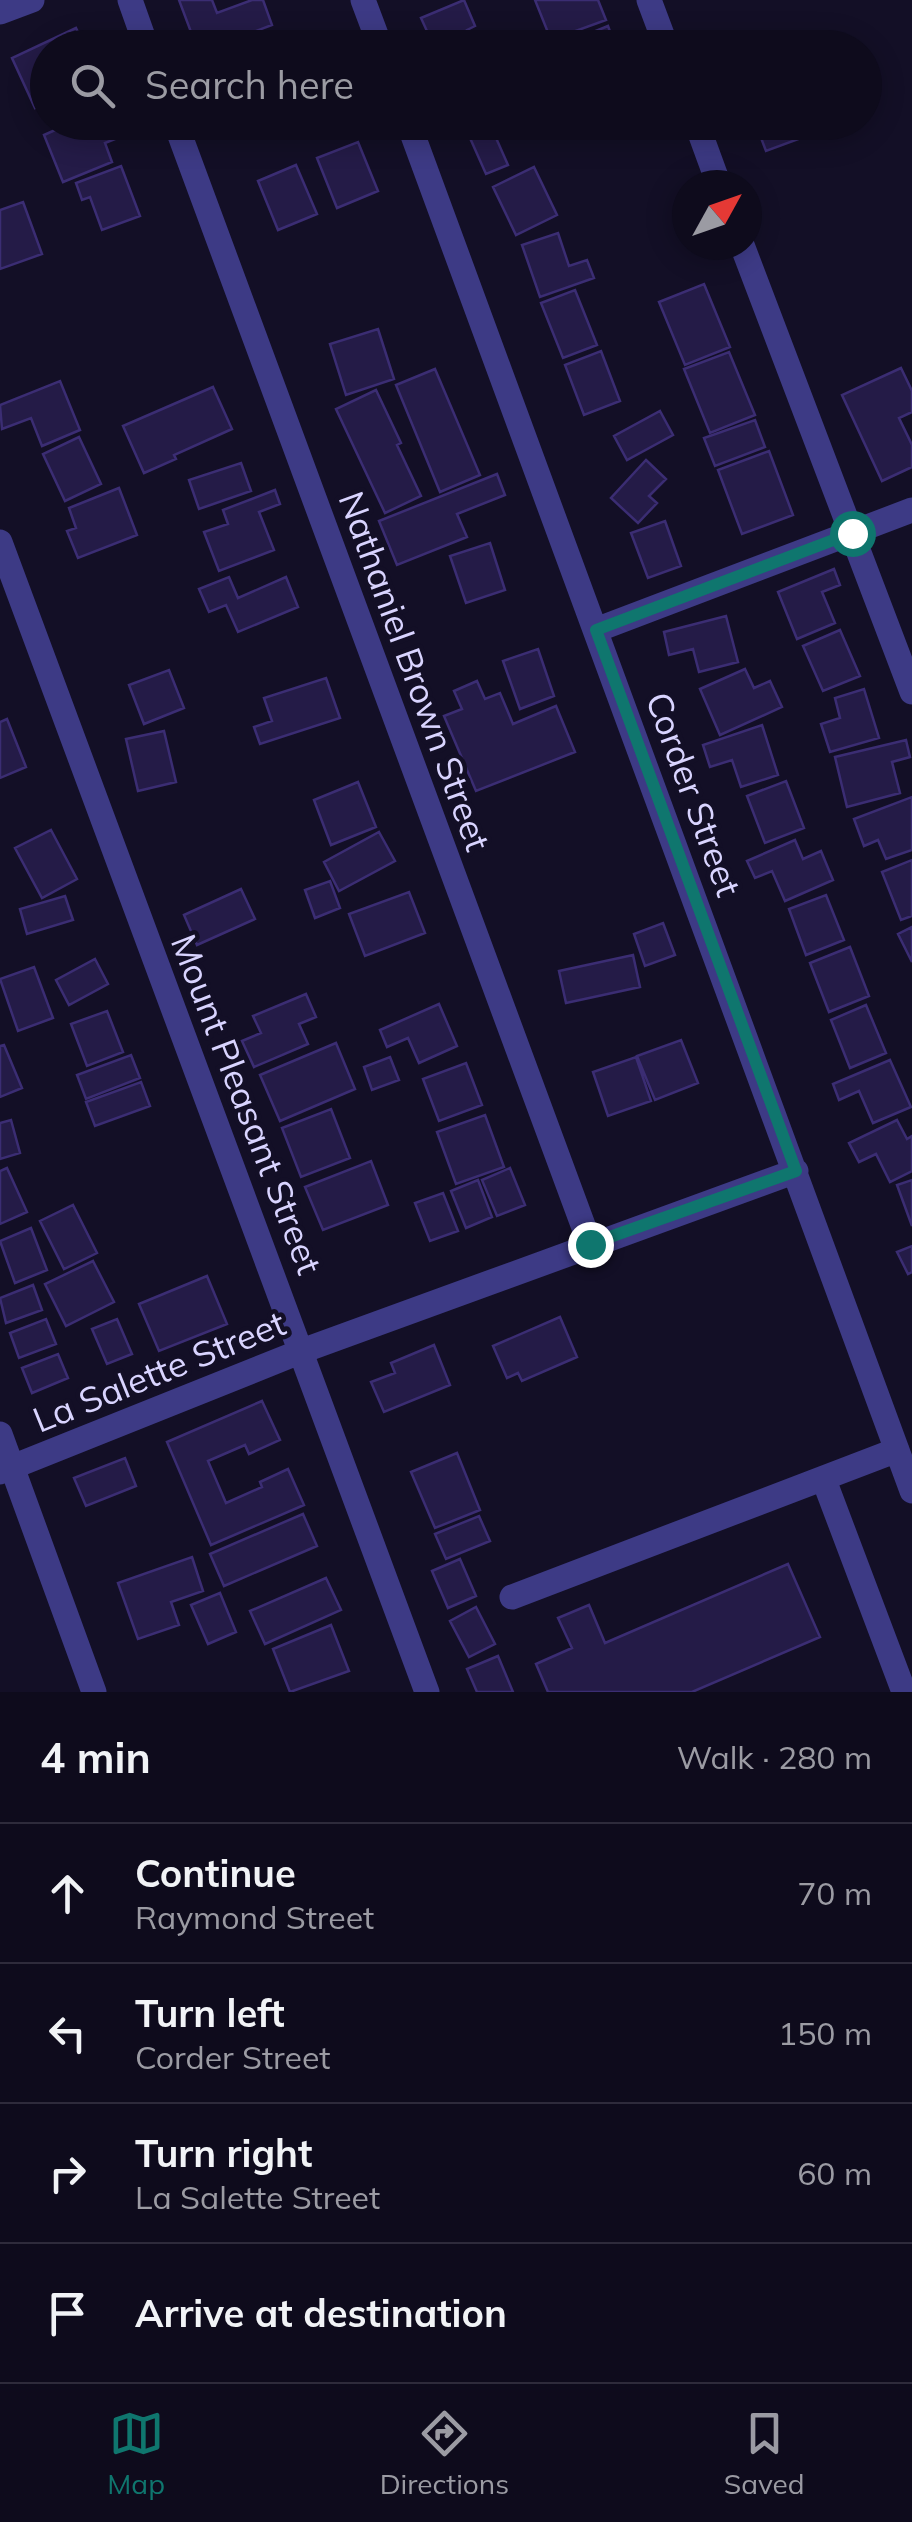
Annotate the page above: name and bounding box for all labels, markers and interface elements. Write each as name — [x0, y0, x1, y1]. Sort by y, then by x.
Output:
search box — [30, 30, 882, 140]
icon: search — [65, 58, 120, 113]
text: Search here — [145, 61, 354, 109]
north arrow — [672, 170, 762, 260]
street label: Nathaniel Brown Street — [329, 485, 501, 857]
route start — [830, 511, 876, 557]
street label: Corder Street — [637, 686, 751, 902]
street label: Mount Pleasant Street — [162, 928, 332, 1280]
route end — [568, 1222, 614, 1268]
street label: La Salette Street — [26, 1300, 292, 1442]
text: 4 min — [40, 1731, 151, 1784]
text: Walk · 280 m — [677, 1737, 872, 1777]
text: Continue — [135, 1849, 296, 1897]
icon: ahead — [40, 1866, 95, 1921]
text: 70 m — [797, 1873, 872, 1913]
text: Raymond Street — [135, 1897, 374, 1937]
text: Turn left — [135, 1989, 285, 2037]
icon: left — [40, 2006, 95, 2061]
text: 150 m — [778, 2013, 872, 2053]
text: Corder Street — [135, 2037, 331, 2077]
text: Turn right — [135, 2129, 312, 2177]
icon: right — [40, 2146, 95, 2201]
text: 60 m — [797, 2153, 872, 2193]
text: La Salette Street — [135, 2177, 380, 2217]
icon: arrive — [40, 2286, 95, 2341]
text: Arrive at destination — [135, 2289, 507, 2337]
tab: Map — [107, 2406, 165, 2501]
tab: Directions — [380, 2406, 509, 2501]
tab: Saved — [724, 2406, 805, 2501]

